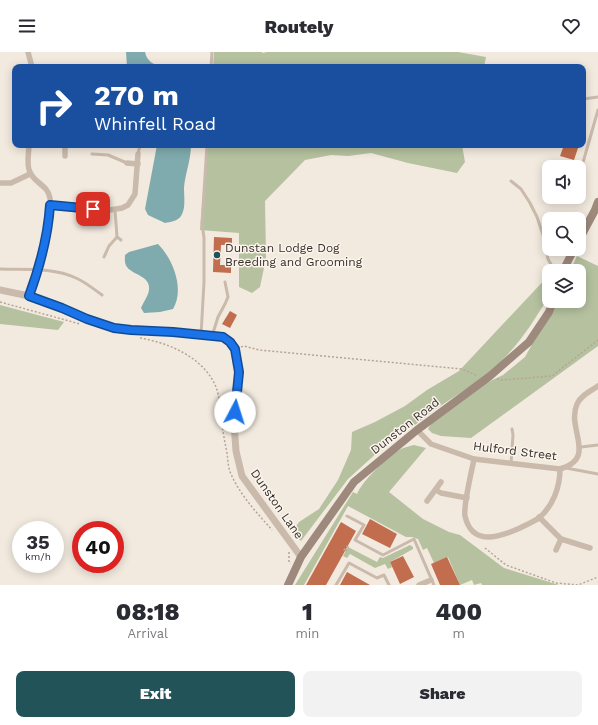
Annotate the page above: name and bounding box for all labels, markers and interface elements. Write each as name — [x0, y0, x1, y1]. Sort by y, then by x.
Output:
icon: menu — [16, 15, 38, 37]
icon: heart — [560, 15, 582, 37]
text: Routely — [264, 16, 334, 37]
text: 270 m — [94, 79, 179, 112]
icon: right — [28, 80, 80, 132]
text: Whinfell Road — [94, 113, 216, 134]
map controls — [542, 160, 586, 308]
button: sound — [542, 160, 586, 204]
pin — [76, 192, 110, 226]
icon: arrive — [82, 198, 104, 220]
button: search — [542, 212, 586, 256]
place label: Dunstan Lodge Dog Breeding and Grooming — [225, 241, 363, 269]
marker: Dunstan Lodge Dog Breeding and Grooming — [212, 250, 222, 260]
button: layers — [542, 264, 586, 308]
position arrow — [214, 391, 256, 433]
street label: Dunston Road — [368, 395, 442, 457]
street label: Hulford Street — [472, 439, 558, 463]
street label: Dunston Lane — [248, 466, 306, 542]
speed limit sign: 40 — [72, 521, 124, 573]
text: 35 — [26, 530, 50, 554]
text: km/h — [25, 551, 51, 562]
text: 08:18 — [116, 598, 180, 626]
text: 1 — [302, 598, 313, 626]
text: 400 — [435, 598, 482, 626]
text: Arrival — [127, 626, 168, 641]
text: min — [295, 626, 319, 641]
text: m — [452, 626, 465, 641]
button: Exit — [16, 671, 295, 717]
button: Share — [303, 671, 582, 717]

